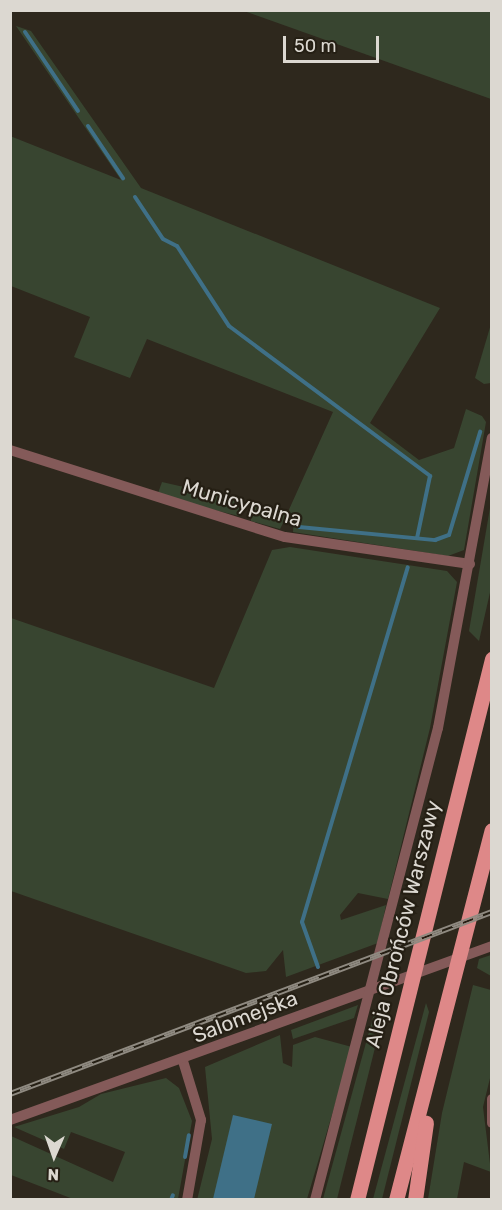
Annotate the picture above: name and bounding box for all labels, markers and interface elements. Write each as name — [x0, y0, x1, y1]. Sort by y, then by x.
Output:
scale bar — [286, 24, 382, 62]
text: 50 m — [294, 35, 337, 57]
street label: Municypalna — [179, 474, 305, 532]
street label: Aleja Obrońców Warszawy — [360, 797, 446, 1051]
street label: Salomejska — [189, 985, 301, 1049]
north arrow — [24, 1126, 84, 1186]
text: N — [47, 1165, 59, 1184]

